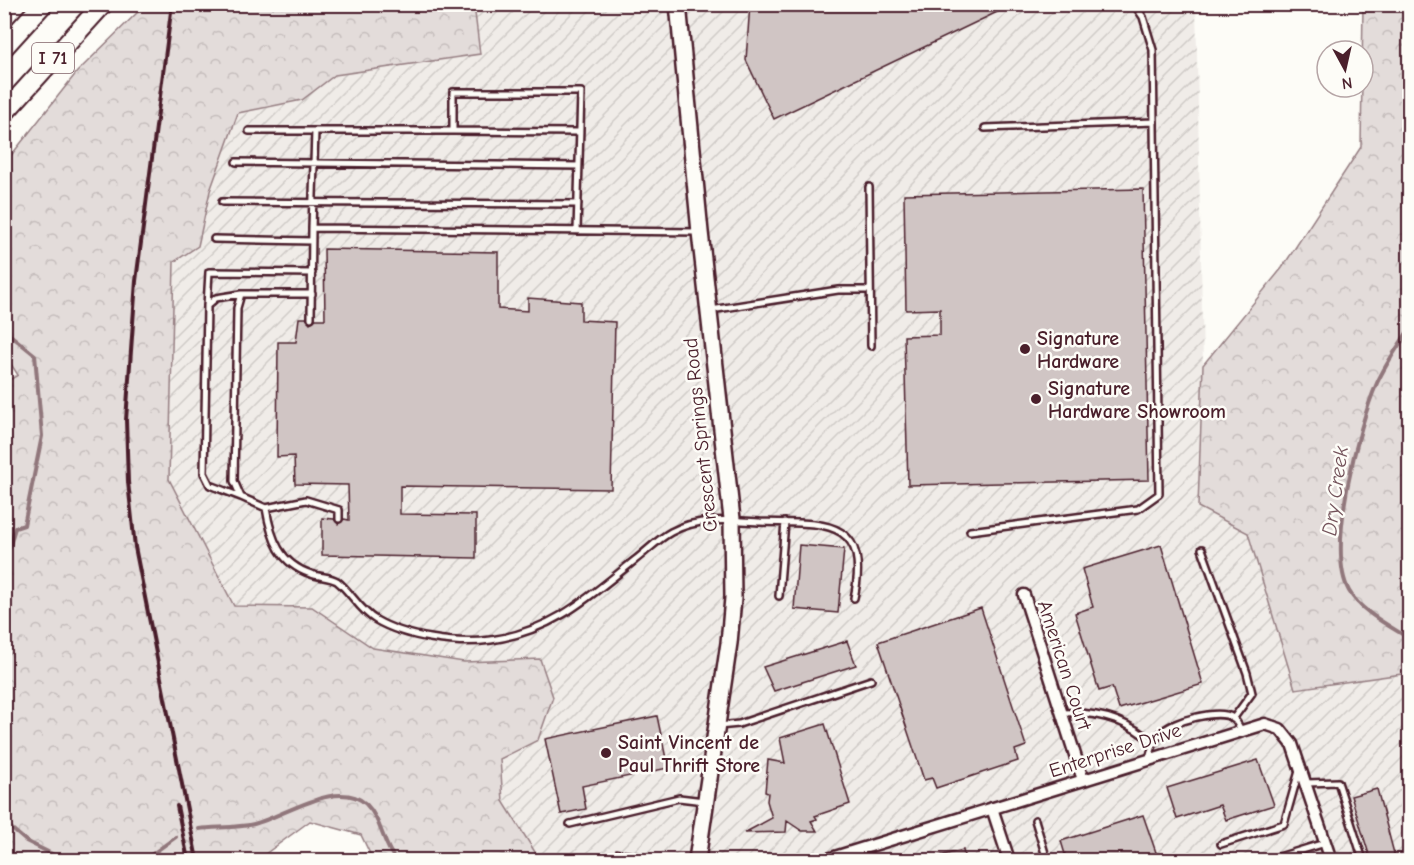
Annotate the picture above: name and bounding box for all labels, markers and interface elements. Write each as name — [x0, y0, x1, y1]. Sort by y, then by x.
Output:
north arrow — [1315, 39, 1375, 99]
road number: I 71 — [32, 43, 74, 73]
text: N — [1341, 73, 1353, 93]
place label: Signature Hardware — [1037, 327, 1119, 373]
street label: Crescent Springs Road — [679, 337, 722, 533]
marker: Signature Hardware — [1018, 342, 1032, 356]
place label: Signature Hardware Showroom — [1048, 377, 1226, 423]
marker: Signature Hardware Showroom — [1029, 392, 1043, 406]
water label: Dry Creek — [1317, 444, 1353, 537]
street label: American Court — [1033, 597, 1097, 734]
street label: Enterprise Drive — [1046, 718, 1184, 783]
place label: Saint Vincent de Paul Thrift Store — [618, 731, 760, 777]
marker: Saint Vincent de Paul Thrift Store — [599, 746, 613, 760]

